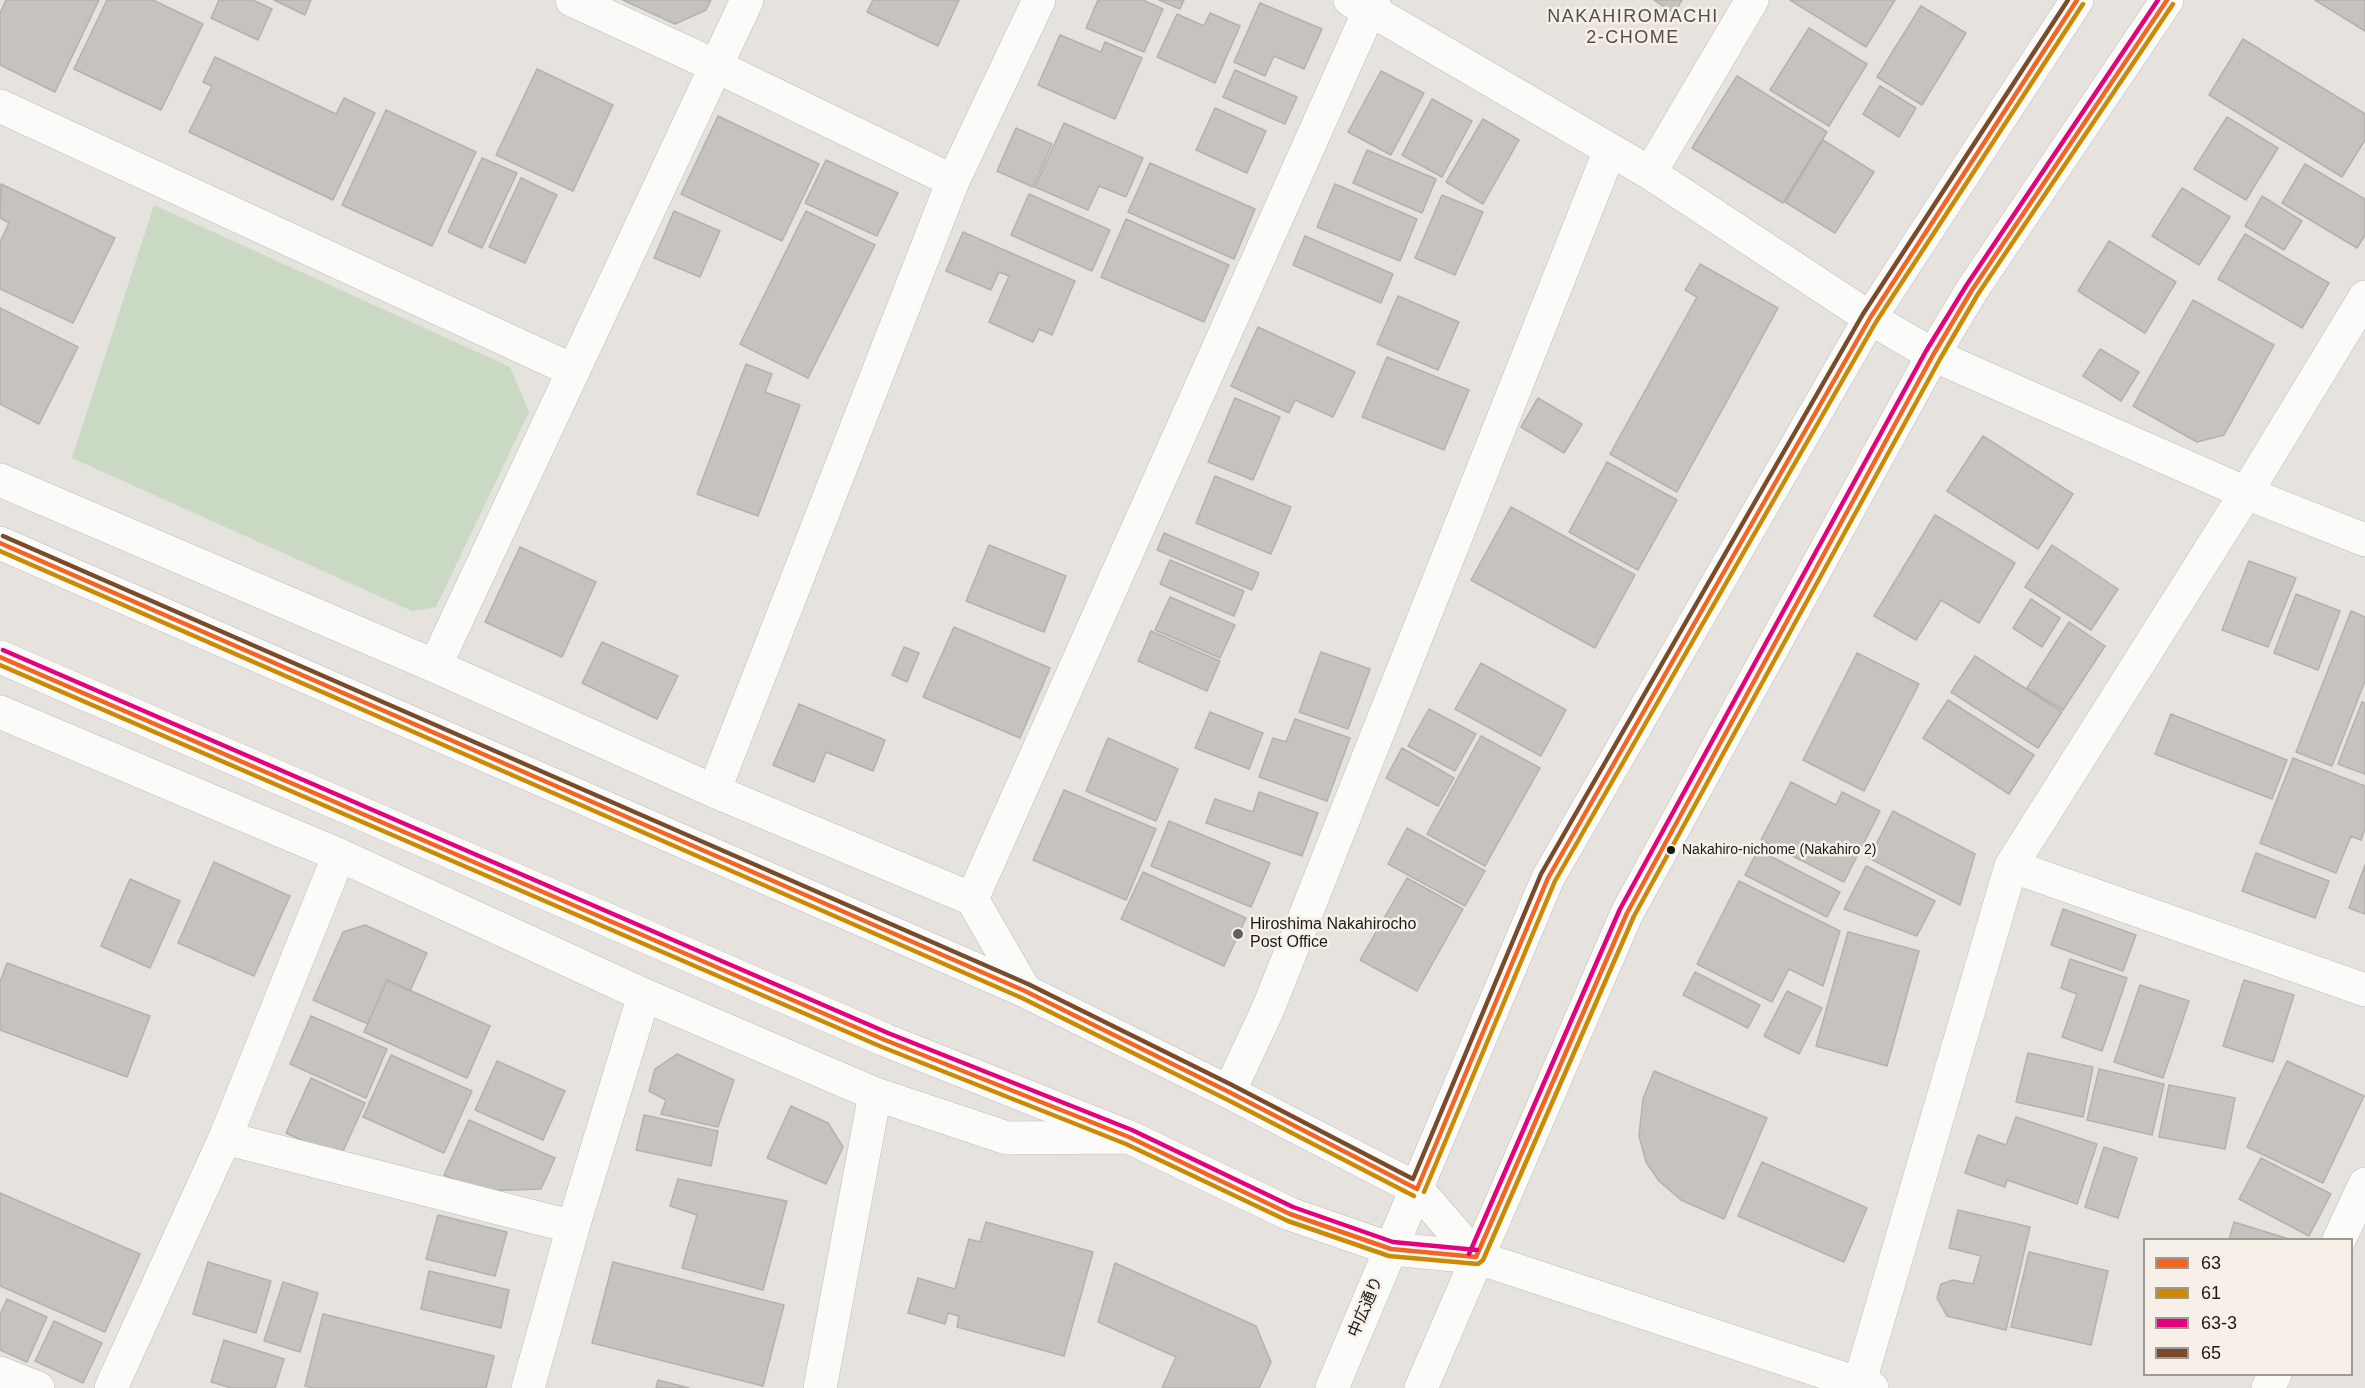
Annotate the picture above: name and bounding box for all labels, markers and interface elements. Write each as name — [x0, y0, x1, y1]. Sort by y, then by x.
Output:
district label: NAKAHIROMACHI 2-CHOME — [1547, 6, 1719, 48]
place label: Nakahiro-nichome (Nakahiro 2) — [1682, 842, 1877, 858]
marker: Nakahiro-nichome (Nakahiro 2) — [1665, 844, 1677, 856]
place label: Hiroshima Nakahirocho Post Office — [1250, 915, 1416, 953]
marker: Hiroshima Nakahirocho Post Office — [1231, 927, 1245, 941]
legend — [2143, 1238, 2353, 1376]
text: 63 — [2201, 1253, 2221, 1273]
street label: 中広通り — [1345, 1274, 1387, 1340]
text: 61 — [2201, 1283, 2221, 1303]
text: 63-3 — [2201, 1313, 2237, 1333]
text: 65 — [2201, 1343, 2221, 1363]

